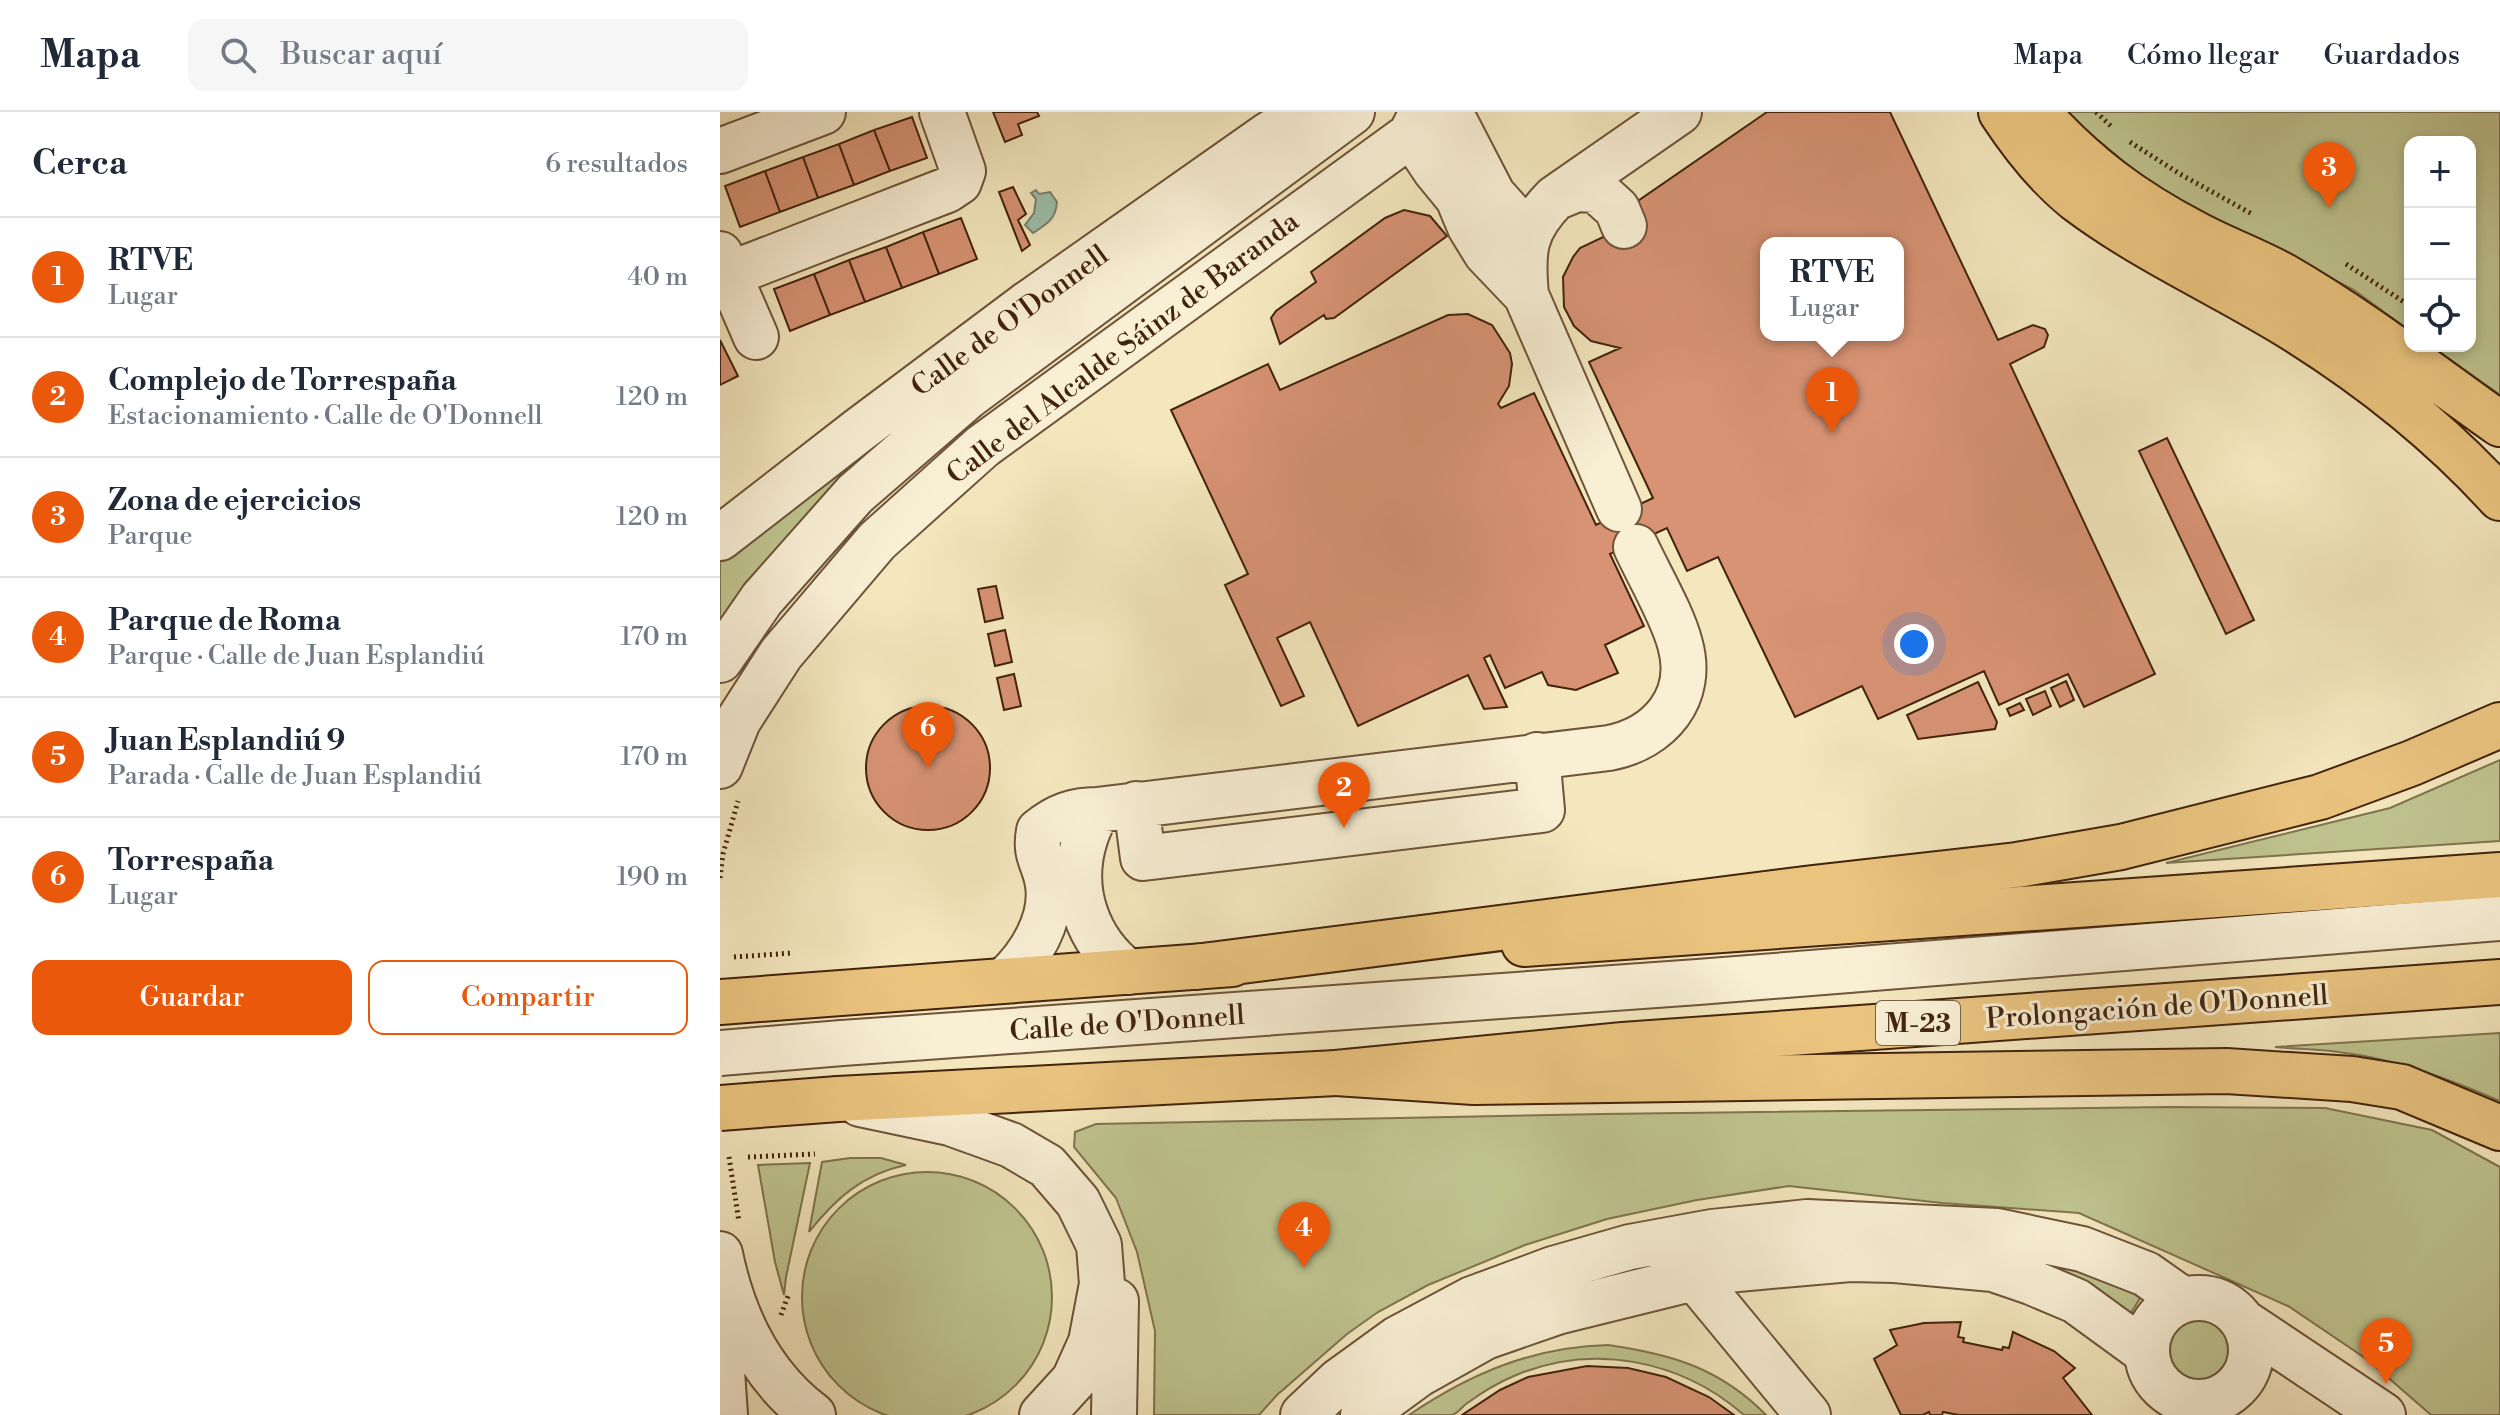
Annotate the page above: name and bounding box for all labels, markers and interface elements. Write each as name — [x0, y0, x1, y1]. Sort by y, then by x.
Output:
search box — [188, 19, 748, 91]
text: Mapa — [40, 32, 140, 79]
icon: search — [216, 33, 260, 77]
text: Buscar aquí — [280, 36, 442, 74]
text: Mapa — [2014, 38, 2083, 73]
text: Cómo llegar — [2127, 38, 2279, 73]
text: Guardados — [2323, 38, 2460, 73]
map controls — [2404, 136, 2476, 352]
button: + — [2404, 136, 2476, 208]
pin: 3 — [2303, 142, 2355, 208]
text: Cerca — [32, 143, 127, 185]
text: 6 resultados — [545, 148, 688, 180]
street label: Calle del Alcalde Sáinz de Baranda — [940, 204, 1307, 492]
button: − — [2404, 208, 2476, 280]
popup — [1760, 237, 1904, 341]
street label: Calle de O'Donnell — [904, 238, 1115, 405]
text: RTVE — [108, 242, 193, 280]
text: RTVE — [1790, 254, 1874, 292]
text: 1 — [52, 261, 64, 293]
text: 40 m — [627, 261, 688, 293]
text: Lugar — [108, 280, 178, 312]
button: locate — [2404, 280, 2476, 352]
text: Lugar — [1790, 292, 1859, 324]
text: Complejo de Torrespaña — [108, 362, 457, 400]
pin: 1 — [1806, 367, 1858, 433]
text: 2 — [50, 381, 66, 413]
text: 120 m — [616, 381, 688, 413]
text: Estacionamiento · Calle de O'Donnell — [108, 400, 542, 432]
text: Zona de ejercicios — [108, 482, 361, 520]
text: 3 — [50, 501, 66, 533]
text: 120 m — [616, 501, 688, 533]
text: Parque — [108, 520, 193, 552]
text: Parque de Roma — [108, 602, 341, 640]
text: 4 — [49, 621, 67, 653]
text: 170 m — [620, 621, 688, 653]
your location — [1894, 624, 1934, 664]
text: Parque · Calle de Juan Esplandiú — [108, 640, 485, 672]
pin: 6 — [902, 702, 954, 768]
text: Juan Esplandiú 9 — [108, 722, 345, 760]
text: 5 — [50, 741, 66, 773]
text: 170 m — [620, 741, 688, 773]
text: Parada · Calle de Juan Esplandiú — [108, 760, 482, 792]
pin: 2 — [1318, 762, 1370, 828]
text: Torrespaña — [108, 842, 274, 880]
text: 6 — [50, 861, 66, 893]
text: 190 m — [617, 861, 688, 893]
text: Lugar — [108, 880, 178, 912]
button: Guardar — [32, 960, 352, 1035]
button: Compartir — [368, 960, 688, 1035]
street label: Prolongación de O'Donnell — [1985, 978, 2329, 1037]
street label: Calle de O'Donnell — [1008, 998, 1246, 1049]
road number: M-23 — [1876, 1001, 1960, 1045]
pin: 4 — [1278, 1202, 1330, 1268]
pin: 5 — [2360, 1318, 2412, 1384]

